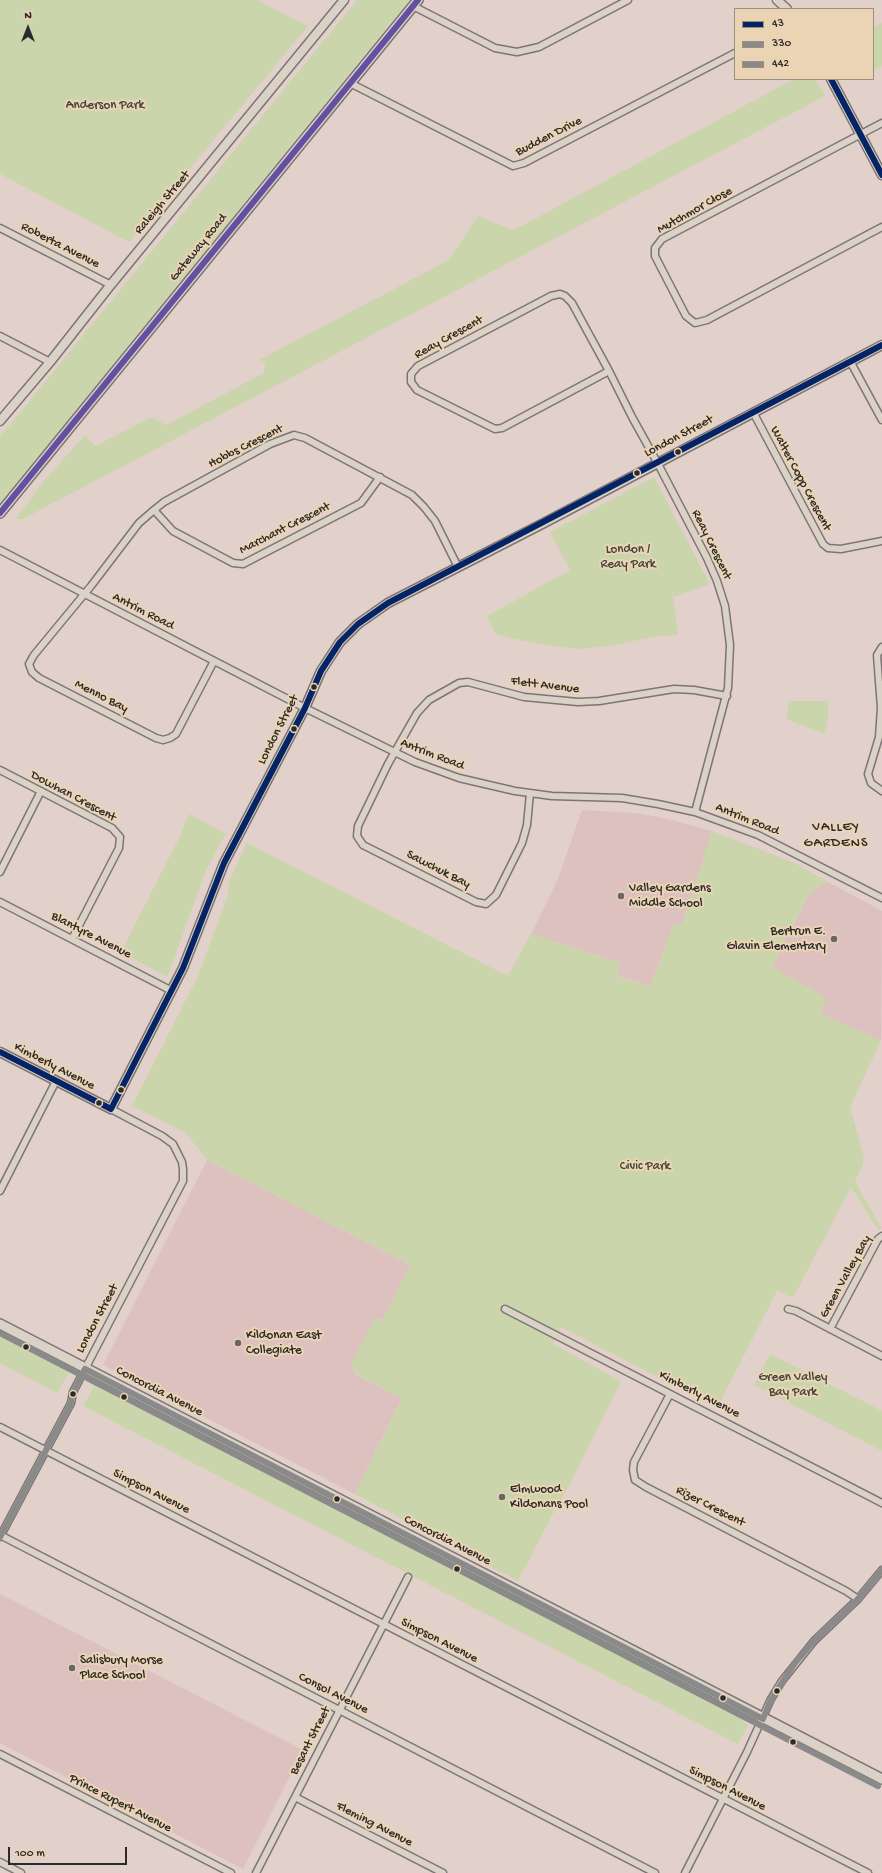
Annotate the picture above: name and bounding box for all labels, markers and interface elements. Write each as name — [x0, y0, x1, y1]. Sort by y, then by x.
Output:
north arrow — [8, 8, 48, 48]
legend — [734, 8, 874, 80]
text: N — [24, 10, 32, 22]
text: 43 — [772, 17, 784, 31]
text: 330 — [772, 37, 791, 51]
text: 442 — [772, 57, 789, 71]
park label: Anderson Park — [66, 98, 144, 114]
street label: Budden Drive — [513, 114, 585, 160]
street label: Raleigh Street — [132, 168, 194, 238]
street label: Mutchmor Close — [655, 184, 735, 238]
street label: Gateway Road — [167, 211, 231, 285]
street label: Roberta Avenue — [18, 219, 102, 273]
street label: Reay Crescent — [412, 313, 486, 363]
street label: London Street — [642, 412, 716, 462]
street label: Hobbs Crescent — [206, 422, 286, 472]
street label: Walter Copp Crescent — [766, 424, 834, 534]
unlabelled marker — [673, 447, 683, 457]
unlabelled marker — [632, 468, 642, 478]
street label: Marchant Crescent — [237, 499, 333, 559]
street label: Reay Crescent — [687, 507, 735, 583]
park label: London / Reay Park — [600, 542, 656, 573]
street label: Antrim Road — [109, 590, 177, 634]
street label: Flett Avenue — [510, 674, 580, 698]
street label: Menno Bay — [72, 677, 130, 717]
unlabelled marker — [309, 682, 319, 692]
street label: London Street — [255, 693, 303, 767]
unlabelled marker — [289, 724, 299, 734]
street label: Antrim Road — [398, 736, 466, 774]
street label: Dowhan Crescent — [28, 768, 118, 826]
street label: Antrim Road — [713, 800, 781, 840]
district label: VALLEY GARDENS — [804, 820, 868, 852]
street label: Sawchuk Bay — [403, 847, 473, 893]
place label: Valley Gardens Middle School — [629, 881, 711, 912]
marker: Valley Gardens Middle School — [616, 891, 626, 901]
street label: Blantyre Avenue — [48, 909, 134, 963]
place label: Bertrun E. Glavin Elementary — [727, 924, 826, 955]
marker: Bertrun E. Glavin Elementary — [829, 934, 839, 944]
street label: Kimberly Avenue — [11, 1040, 97, 1094]
unlabelled marker — [116, 1085, 126, 1095]
unlabelled marker — [94, 1098, 104, 1108]
park label: Civic Park — [620, 1159, 670, 1175]
street label: Green Valley Bay — [817, 1233, 875, 1321]
street label: London Street — [73, 1282, 123, 1356]
place label: Kildonan East Collegiate — [246, 1328, 321, 1359]
marker: Kildonan East Collegiate — [233, 1338, 243, 1348]
unlabelled marker — [21, 1342, 31, 1352]
street label: Concordia Avenue — [113, 1363, 205, 1421]
street label: Kimberly Avenue — [656, 1368, 742, 1422]
park label: Green Valley Bay Park — [759, 1370, 827, 1401]
unlabelled marker — [68, 1389, 78, 1399]
unlabelled marker — [119, 1392, 129, 1402]
street label: Simpson Avenue — [110, 1466, 192, 1518]
place label: Elmwood Kildonans Pool — [510, 1482, 588, 1513]
street label: Rizer Crescent — [673, 1483, 747, 1531]
marker: Elmwood Kildonans Pool — [497, 1492, 507, 1502]
unlabelled marker — [332, 1494, 342, 1504]
street label: Concordia Avenue — [401, 1512, 493, 1570]
unlabelled marker — [452, 1564, 462, 1574]
street label: Simpson Avenue — [398, 1615, 480, 1667]
place label: Salisbury Morse Place School — [80, 1653, 163, 1684]
marker: Salisbury Morse Place School — [67, 1663, 77, 1673]
street label: Consol Avenue — [295, 1670, 371, 1718]
unlabelled marker — [772, 1686, 782, 1696]
unlabelled marker — [718, 1693, 728, 1703]
street label: Besant Street — [287, 1704, 335, 1778]
unlabelled marker — [788, 1737, 798, 1747]
street label: Simpson Avenue — [686, 1763, 768, 1815]
street label: Prince Rupert Avenue — [66, 1771, 174, 1837]
street label: Fleming Avenue — [333, 1799, 415, 1851]
scale bar — [10, 1839, 129, 1865]
text: 100 m — [15, 1847, 45, 1861]

